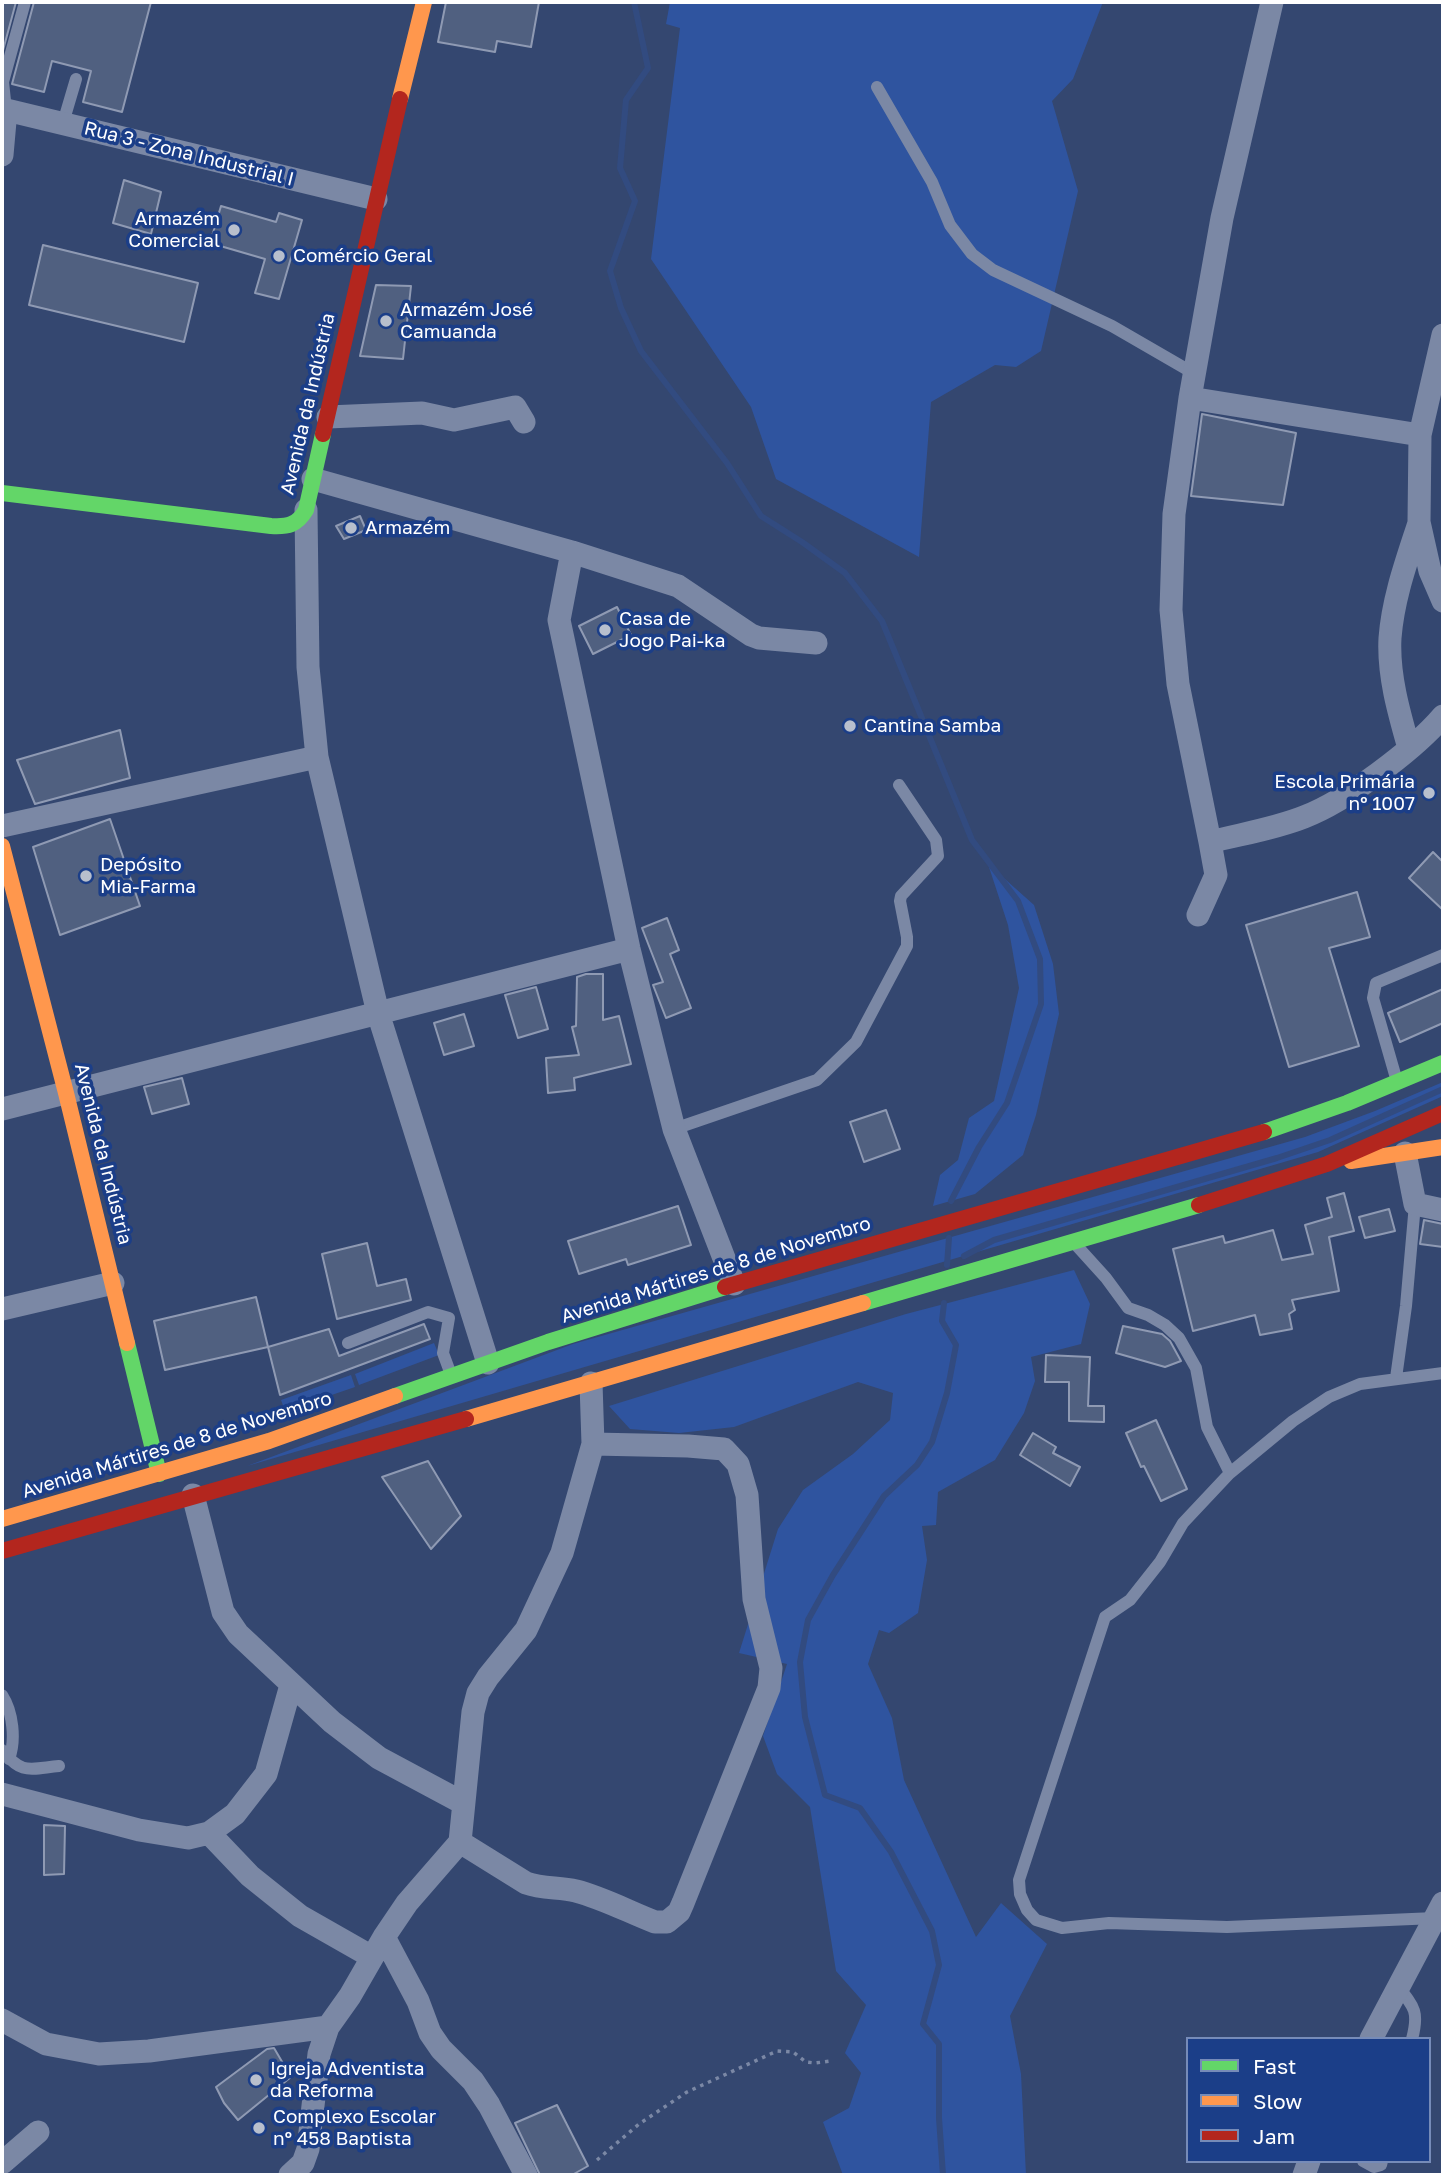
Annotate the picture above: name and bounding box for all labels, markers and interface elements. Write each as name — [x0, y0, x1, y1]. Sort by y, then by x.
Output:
street label: Rua 3 - Zona Industrial I — [82, 117, 296, 191]
place label: Armazém Comercial — [128, 208, 220, 252]
marker: Armazém Comercial — [226, 222, 242, 238]
place label: Comércio Geral — [293, 245, 432, 267]
marker: Comércio Geral — [271, 248, 287, 264]
place label: Armazém José Camuanda — [400, 299, 533, 343]
street label: Avenida da Indústria — [276, 311, 340, 497]
marker: Armazém José Camuanda — [378, 313, 394, 329]
place label: Armazém — [365, 517, 450, 539]
marker: Armazém — [343, 520, 359, 536]
place label: Casa de Jogo Pai-ka — [619, 608, 725, 652]
marker: Casa de Jogo Pai-ka — [597, 622, 613, 638]
place label: Cantina Samba — [864, 715, 1001, 737]
marker: Cantina Samba — [842, 718, 858, 734]
place label: Escola Primária nº 1007 — [1274, 771, 1415, 815]
marker: Escola Primária nº 1007 — [1421, 785, 1437, 801]
place label: Depósito Mia-Farma — [100, 854, 196, 898]
marker: Depósito Mia-Farma — [78, 868, 94, 884]
street label: Avenida da Indústria — [69, 1061, 137, 1247]
street label: Avenida Mártires de 8 de Novembro — [558, 1212, 874, 1328]
street label: Avenida Mártires de 8 de Novembro — [19, 1387, 335, 1503]
legend — [1186, 2037, 1431, 2163]
text: Fast — [1253, 2053, 1296, 2079]
place label: Igreja Adventista da Reforma — [270, 2058, 425, 2102]
marker: Igreja Adventista da Reforma — [248, 2072, 264, 2088]
text: Slow — [1253, 2088, 1302, 2114]
place label: Complexo Escolar nº 458 Baptista — [273, 2106, 436, 2150]
marker: Complexo Escolar nº 458 Baptista — [251, 2120, 267, 2136]
text: Jam — [1253, 2123, 1295, 2149]

